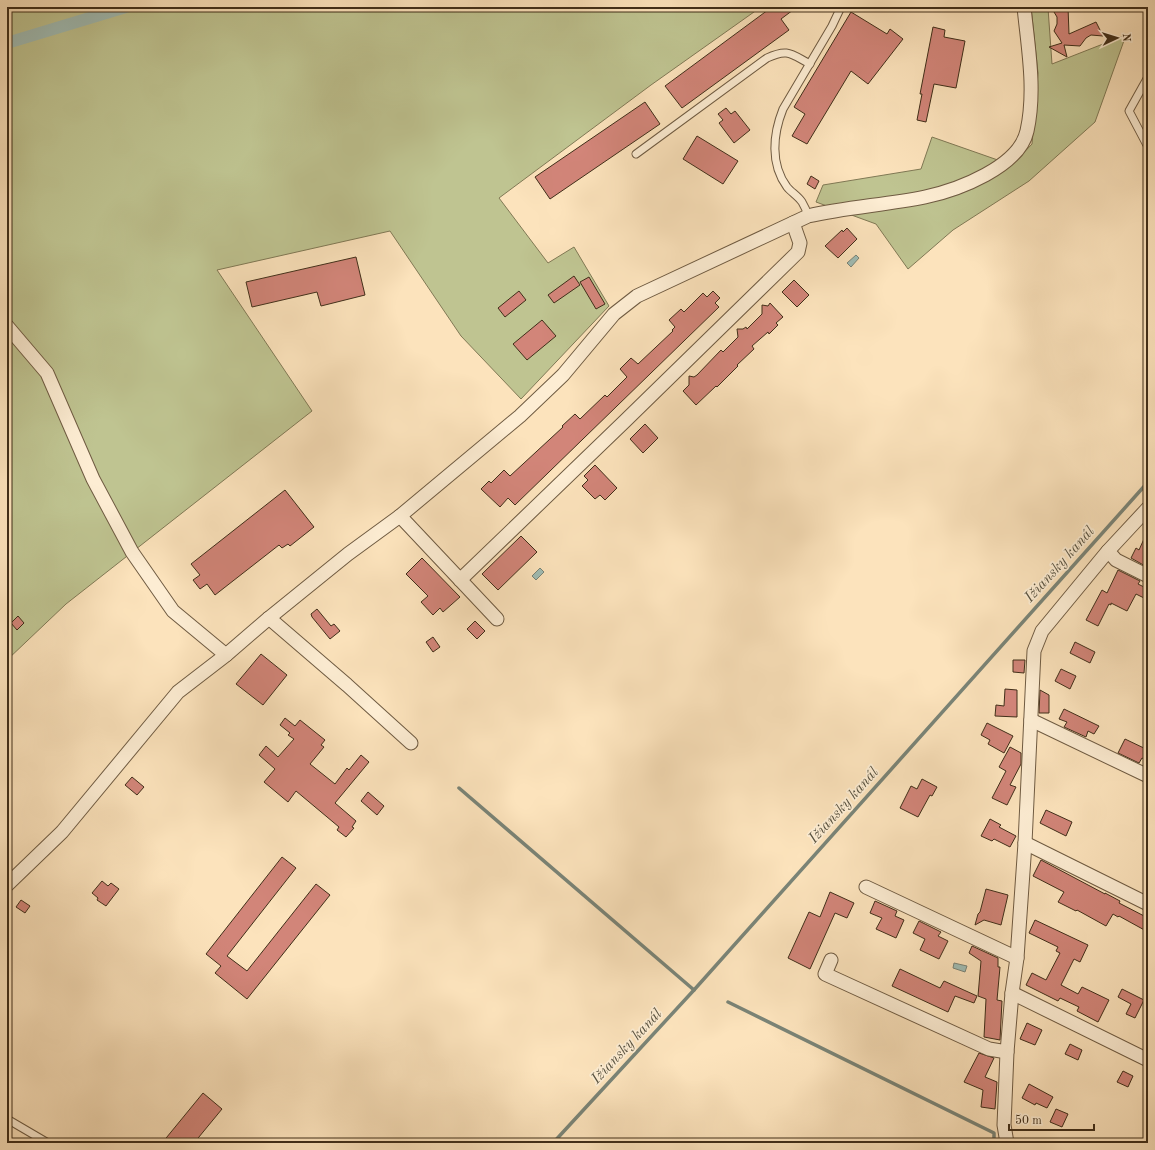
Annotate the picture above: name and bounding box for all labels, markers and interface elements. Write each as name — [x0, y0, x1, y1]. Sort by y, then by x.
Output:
north arrow — [1097, 18, 1137, 58]
text: N — [1120, 33, 1131, 43]
water label: Ižiansky kanál — [1022, 524, 1098, 606]
water label: Ižiansky kanál — [806, 765, 882, 847]
water label: Ižiansky kanál — [588, 1006, 666, 1088]
scale bar — [1009, 1106, 1094, 1132]
text: 50 m — [1015, 1114, 1042, 1127]

